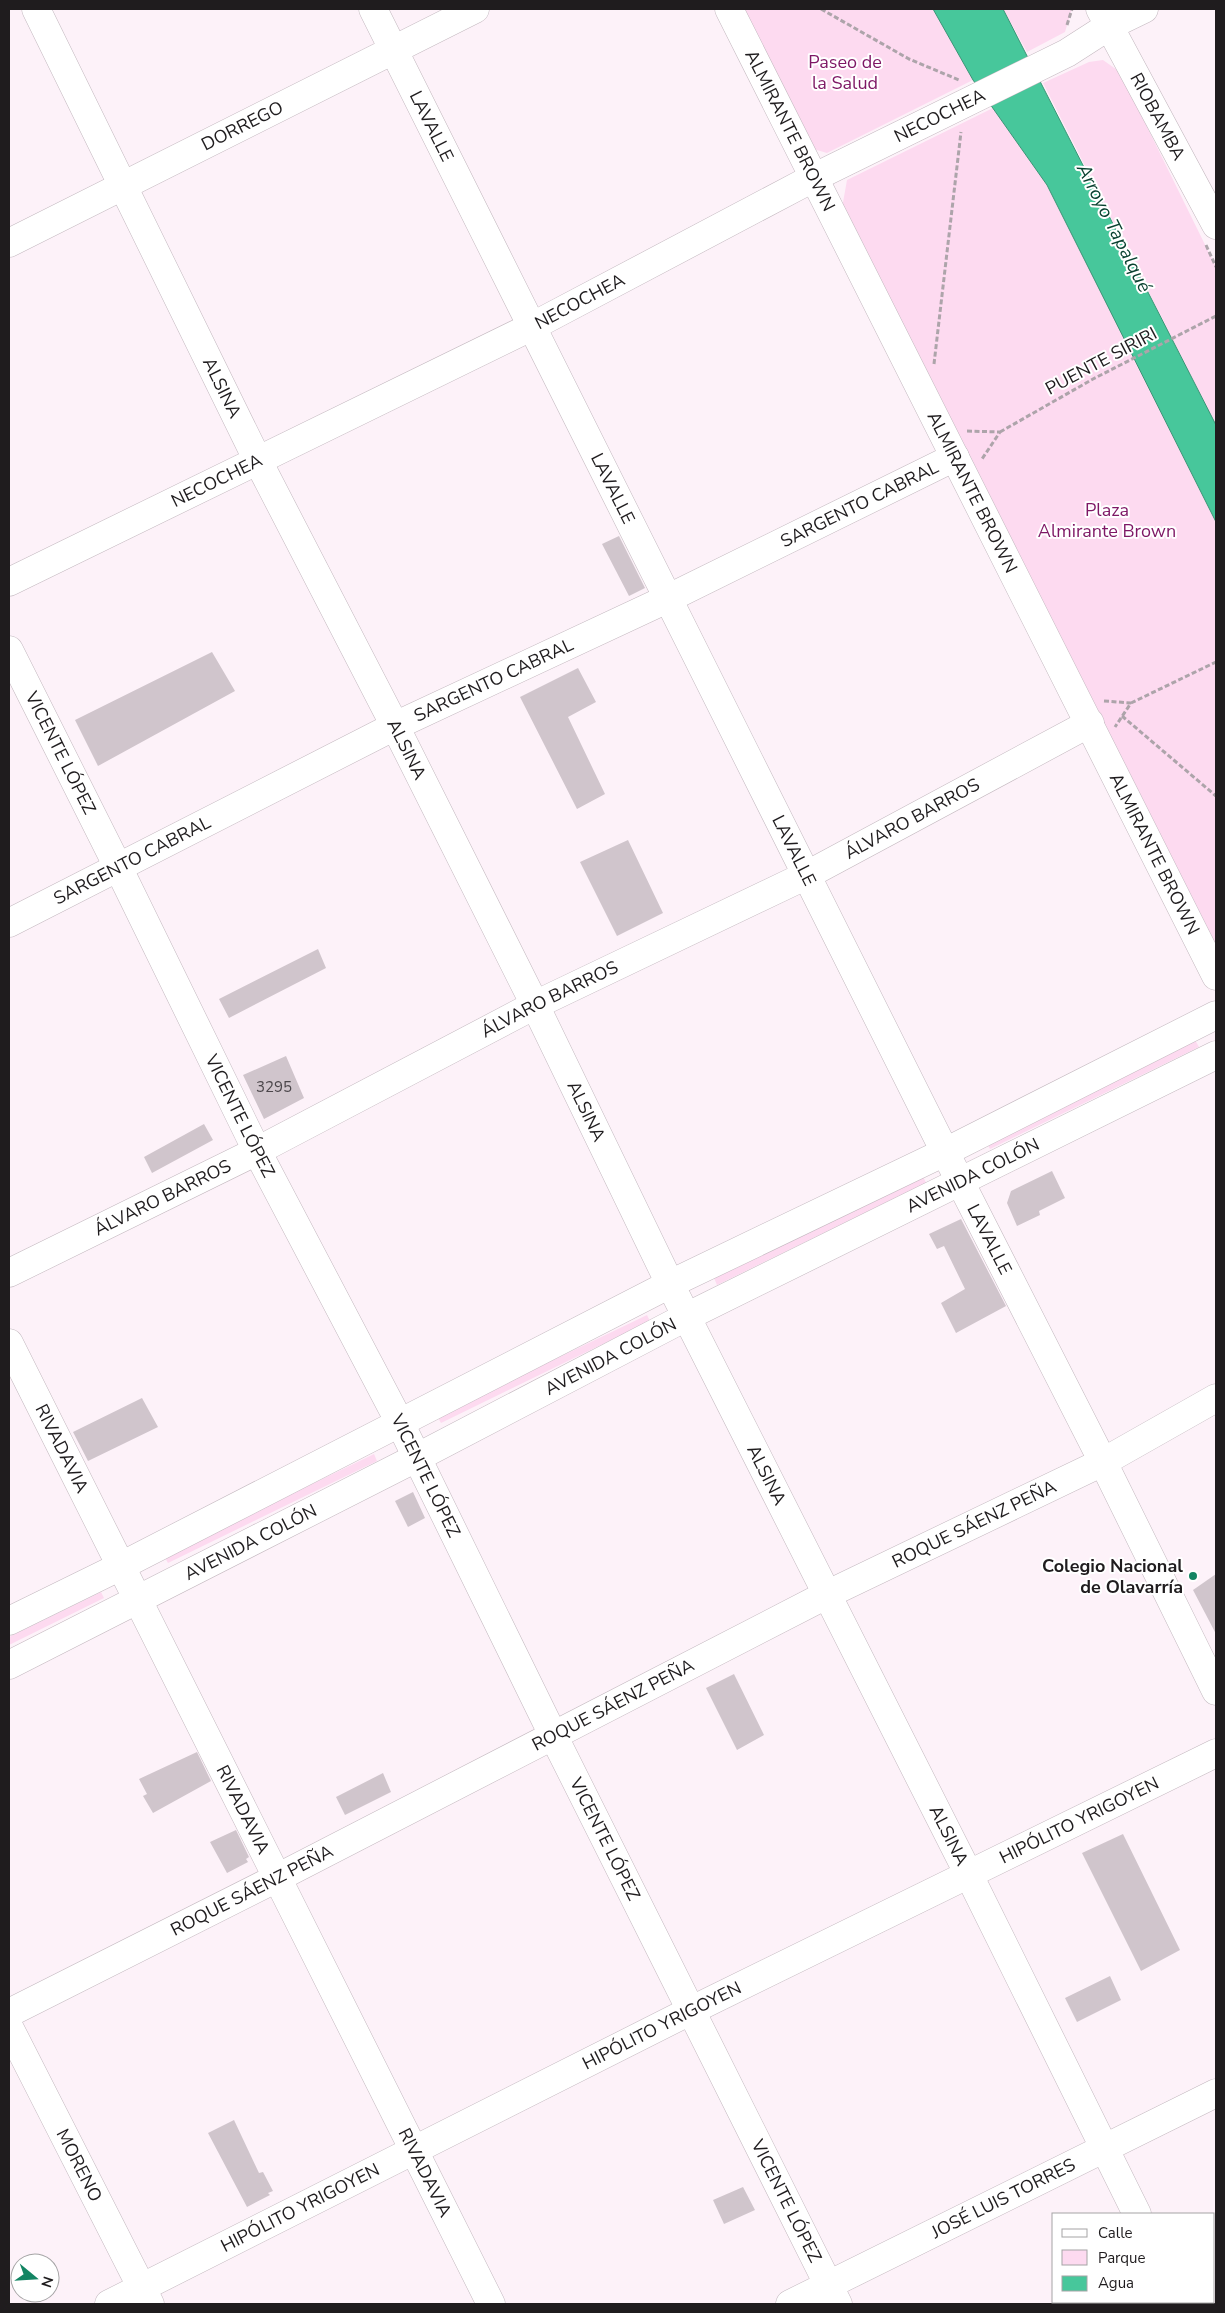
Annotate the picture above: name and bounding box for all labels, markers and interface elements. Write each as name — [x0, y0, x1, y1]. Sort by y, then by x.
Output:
street label: ALMIRANTE BROWN — [739, 46, 841, 215]
park label: Paseo de la Salud — [808, 50, 882, 95]
street label: RIOBAMBA — [1124, 68, 1191, 165]
street label: NECOCHEA — [890, 83, 989, 148]
street label: LAVALLE — [404, 87, 459, 166]
street label: DORREGO — [197, 95, 287, 156]
water label: Arroyo Tapalqué — [1070, 158, 1158, 297]
street label: NECOCHEA — [531, 268, 629, 335]
street label: PUENTE SIRIRI — [1041, 321, 1161, 401]
street label: ALSINA — [197, 353, 247, 422]
street label: ALMIRANTE BROWN — [922, 407, 1023, 577]
street label: NECOCHEA — [167, 448, 266, 513]
street label: LAVALLE — [585, 449, 641, 528]
street label: SARGENTO CABRAL — [776, 455, 943, 553]
park label: Plaza Almirante Brown — [1038, 498, 1176, 543]
street label: SARGENTO CABRAL — [410, 632, 577, 728]
street label: VICENTE LÓPEZ — [19, 686, 102, 819]
street label: ALSINA — [381, 715, 432, 784]
street label: ALMIRANTE BROWN — [1104, 769, 1205, 939]
street label: ÁLVARO BARROS — [840, 773, 984, 865]
street label: SARGENTO CABRAL — [49, 810, 215, 910]
street label: LAVALLE — [766, 811, 822, 890]
street label: ÁLVARO BARROS — [477, 955, 622, 1043]
street label: VICENTE LÓPEZ — [199, 1049, 281, 1182]
house number: 3295 — [256, 1077, 292, 1097]
street label: ALSINA — [561, 1077, 611, 1146]
street label: AVENIDA COLÓN — [902, 1132, 1043, 1218]
street label: ÁLVARO BARROS — [90, 1154, 235, 1241]
street label: LAVALLE — [961, 1200, 1017, 1279]
street label: AVENIDA COLÓN — [540, 1312, 681, 1401]
street label: RIVADAVIA — [30, 1400, 94, 1497]
street label: VICENTE LÓPEZ — [385, 1409, 466, 1542]
street label: ALSINA — [741, 1441, 792, 1509]
street label: ROQUE SÁENZ PEÑA — [888, 1474, 1060, 1574]
street label: AVENIDA COLÓN — [180, 1498, 321, 1586]
place label: Colegio Nacional de Olavarría — [1042, 1554, 1183, 1599]
marker: Colegio Nacional de Olavarría — [1187, 1570, 1199, 1582]
street label: ROQUE SÁENZ PEÑA — [528, 1653, 698, 1757]
street label: RIVADAVIA — [211, 1761, 275, 1858]
street label: HIPÓLITO YRIGOYEN — [995, 1771, 1163, 1869]
street label: VICENTE LÓPEZ — [564, 1773, 646, 1905]
street label: ALSINA — [924, 1801, 974, 1870]
street label: ROQUE SÁENZ PEÑA — [166, 1839, 337, 1942]
street label: HIPÓLITO YRIGOYEN — [578, 1976, 745, 2075]
street label: RIVADAVIA — [393, 2124, 457, 2221]
street label: MORENO — [51, 2125, 108, 2206]
street label: VICENTE LÓPEZ — [745, 2135, 827, 2267]
street label: JOSÉ LUIS TORRES — [926, 2153, 1079, 2245]
street label: HIPÓLITO YRIGOYEN — [217, 2158, 384, 2258]
legend — [1052, 2213, 1215, 2303]
text: Calle — [1098, 2223, 1133, 2243]
text: Parque — [1098, 2248, 1146, 2268]
north arrow — [10, 2253, 60, 2303]
text: Agua — [1098, 2273, 1134, 2293]
text: N — [36, 2274, 58, 2290]

